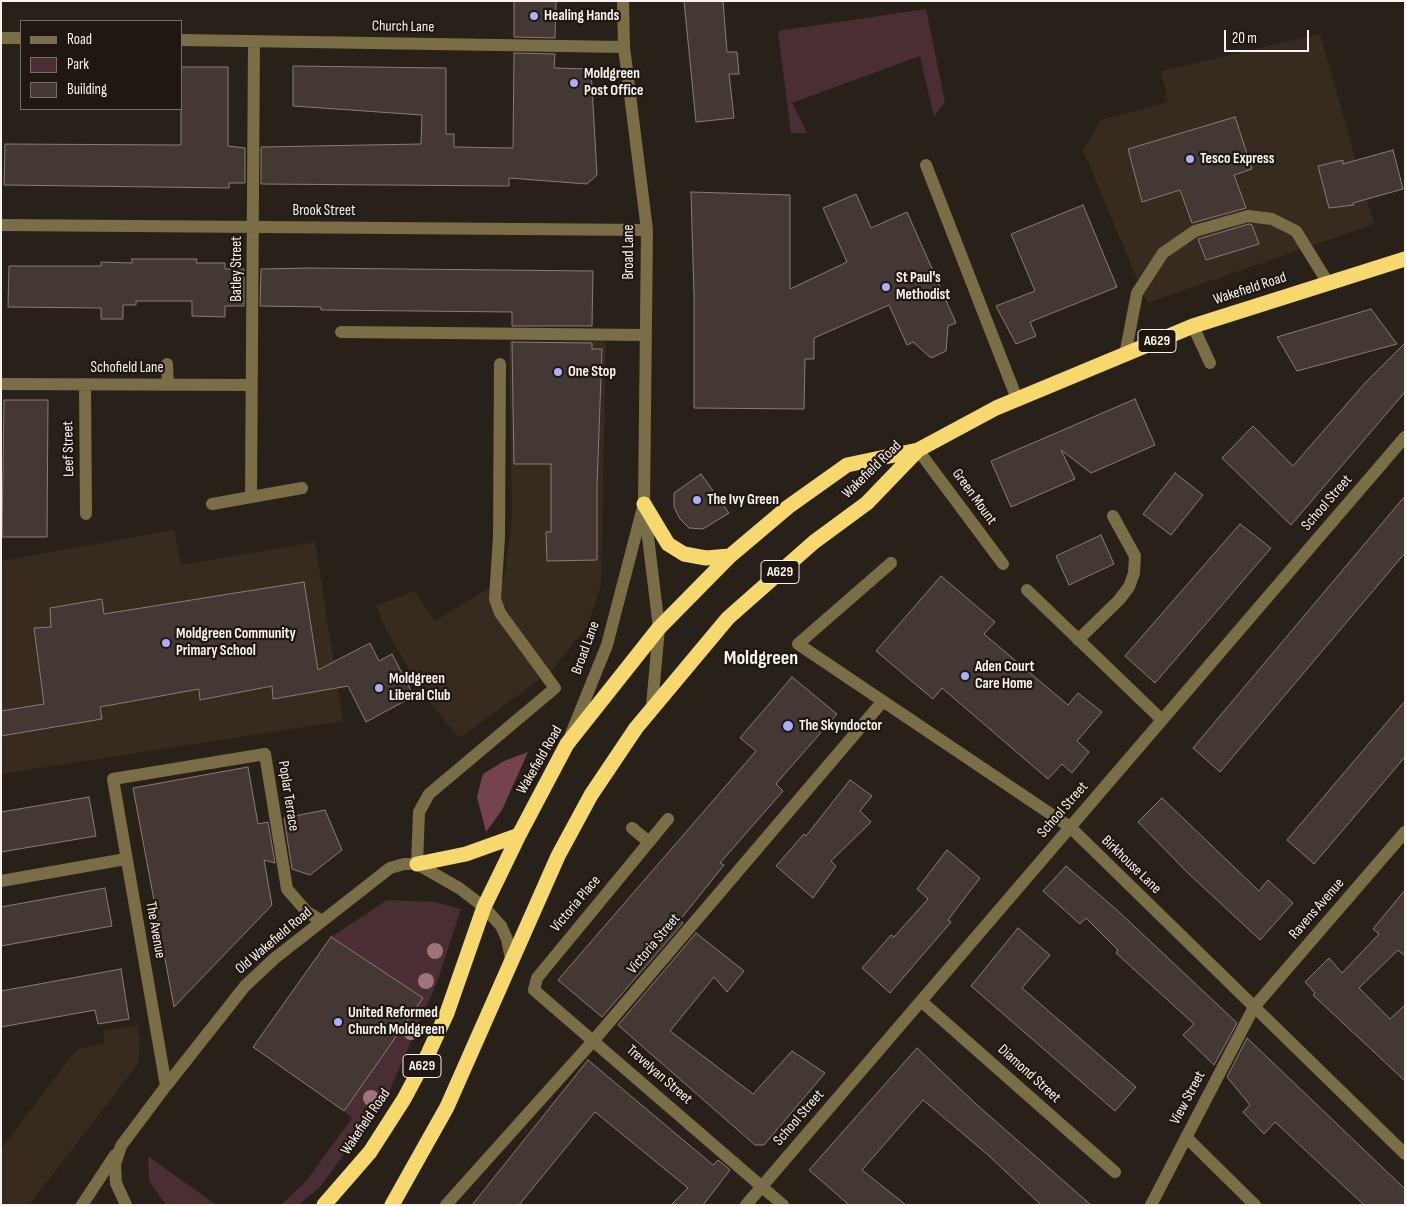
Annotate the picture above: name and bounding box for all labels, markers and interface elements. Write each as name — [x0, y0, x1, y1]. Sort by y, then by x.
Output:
place label: Healing Hands — [544, 7, 619, 25]
marker: Healing Hands — [528, 10, 540, 22]
street label: Church Lane — [372, 17, 434, 37]
legend — [20, 20, 182, 110]
scale bar — [1226, 20, 1311, 52]
text: 20 m — [1232, 29, 1257, 48]
text: Road — [67, 30, 92, 49]
text: Park — [67, 55, 89, 74]
place label: Moldgreen Post Office — [584, 65, 643, 100]
marker: Moldgreen Post Office — [568, 77, 580, 89]
text: Building — [67, 80, 107, 99]
place label: Tesco Express — [1200, 150, 1274, 168]
marker: Tesco Express — [1184, 153, 1196, 165]
street label: Brook Street — [293, 202, 355, 220]
street label: Broad Lane — [620, 224, 638, 280]
street label: Batley Street — [228, 236, 246, 302]
place label: St Paul's Methodist — [896, 269, 950, 304]
street label: Wakefield Road — [1211, 269, 1289, 309]
marker: St Paul's Methodist — [880, 281, 892, 293]
road number: A629 — [1138, 330, 1176, 352]
street label: Schofield Lane — [91, 359, 163, 377]
place label: One Stop — [568, 363, 616, 381]
marker: One Stop — [552, 366, 564, 378]
street label: Leef Street — [60, 421, 78, 477]
street label: Wakefield Road — [839, 437, 905, 503]
street label: Green Mount — [948, 465, 1000, 529]
street label: School Street — [1298, 471, 1356, 535]
place label: The Ivy Green — [707, 491, 779, 509]
marker: The Ivy Green — [691, 494, 703, 506]
road number: A629 — [761, 560, 799, 584]
street label: Broad Lane — [568, 619, 604, 677]
place label: Moldgreen Community Primary School — [176, 625, 296, 660]
marker: Moldgreen Community Primary School — [160, 637, 172, 649]
district label: Moldgreen — [724, 647, 798, 671]
place label: Aden Court Care Home — [975, 658, 1034, 693]
place label: Moldgreen Liberal Club — [389, 670, 451, 705]
marker: Aden Court Care Home — [959, 670, 971, 682]
marker: Moldgreen Liberal Club — [373, 682, 385, 694]
place label: The Skyndoctor — [799, 717, 882, 735]
marker: The Skyndoctor — [781, 719, 795, 733]
street label: Wakefield Road — [513, 723, 567, 797]
street label: Poplar Terrace — [274, 759, 302, 833]
street label: School Street — [1034, 778, 1092, 842]
street label: Birkhouse Lane — [1097, 832, 1165, 898]
street label: Victoria Place — [547, 872, 605, 936]
street label: Ravens Avenue — [1286, 875, 1348, 943]
street label: The Avenue — [141, 900, 169, 960]
street label: Old Wakefield Road — [232, 904, 316, 978]
street label: Victoria Street — [624, 910, 684, 978]
place label: United Reformed Church Moldgreen — [348, 1004, 445, 1039]
marker: United Reformed Church Moldgreen — [332, 1016, 344, 1028]
street label: Diamond Street — [994, 1041, 1064, 1107]
street label: Trevelyan Street — [622, 1042, 696, 1108]
road number: A629 — [403, 1054, 441, 1078]
street label: View Street — [1166, 1068, 1210, 1128]
street label: Wakefield Road — [337, 1086, 395, 1158]
street label: School Street — [770, 1086, 828, 1150]

